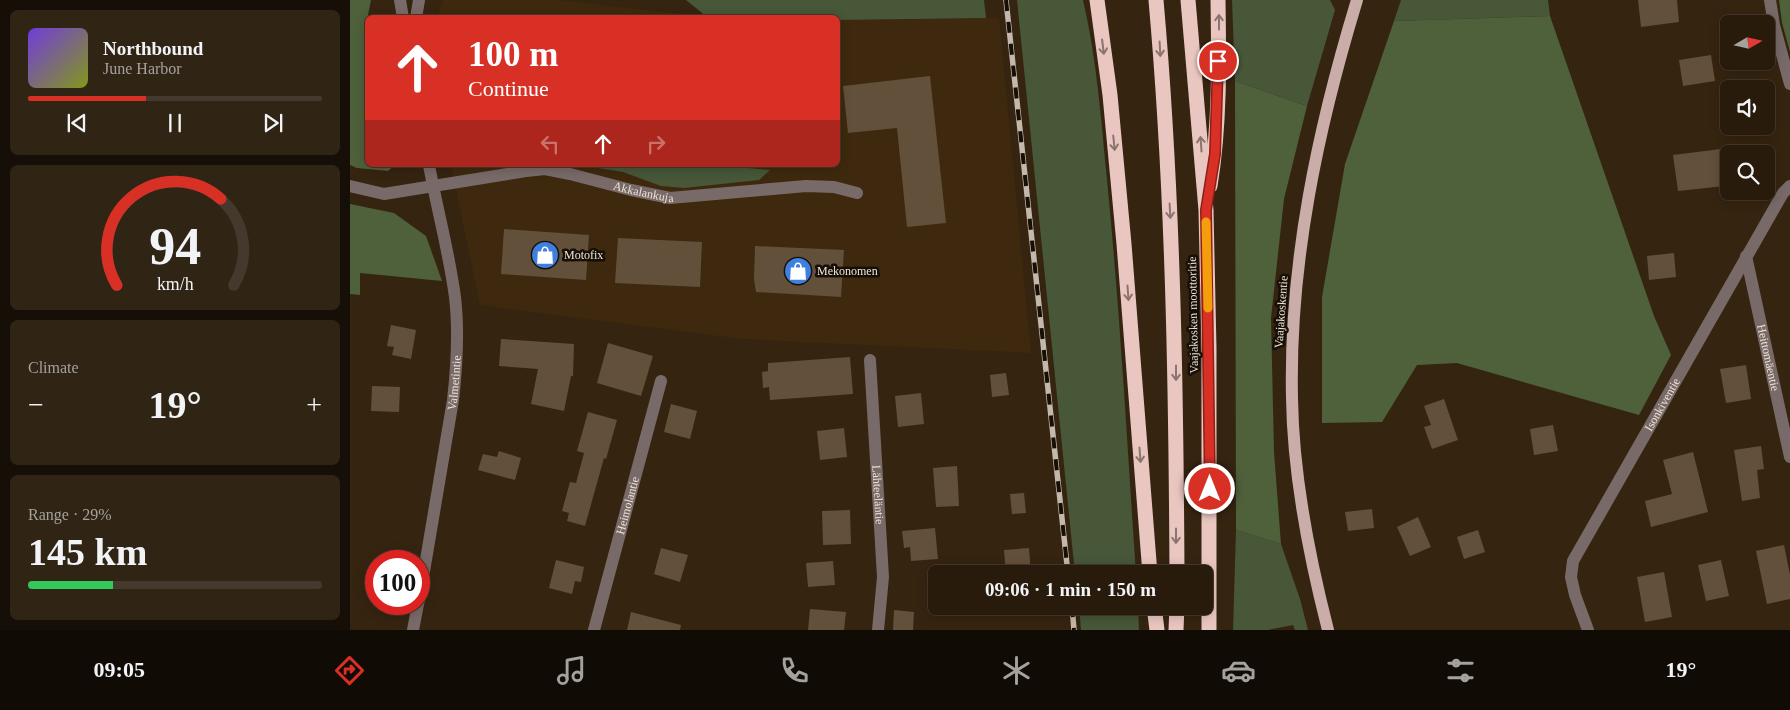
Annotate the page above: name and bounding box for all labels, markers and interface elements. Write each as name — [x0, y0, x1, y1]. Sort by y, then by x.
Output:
one-way arrow — [1214, 14, 1223, 30]
north arrow — [1720, 15, 1775, 70]
map controls — [1720, 15, 1775, 200]
icon: ahead — [385, 35, 450, 100]
text: 100 m — [468, 35, 558, 74]
text: Northbound — [103, 38, 203, 59]
one-way arrow — [1098, 39, 1108, 55]
one-way arrow — [1156, 40, 1165, 56]
pin — [1197, 40, 1239, 82]
icon: arrive — [1204, 47, 1232, 75]
text: June Harbor — [103, 60, 182, 77]
text: Continue — [468, 76, 549, 101]
button: sound — [1720, 80, 1775, 135]
icon: previous — [63, 109, 91, 137]
icon: pause — [161, 109, 189, 137]
icon: next — [259, 109, 287, 137]
icon: left — [536, 130, 564, 158]
icon: ahead — [589, 130, 617, 158]
icon: right — [642, 130, 670, 158]
one-way arrow — [1109, 135, 1119, 151]
one-way arrow — [1196, 136, 1205, 152]
button: search — [1720, 145, 1775, 200]
street label: Akkalankuja — [612, 179, 675, 205]
one-way arrow — [1165, 203, 1174, 219]
text: 94 — [149, 218, 201, 275]
shop icon: Motofix — [530, 240, 560, 270]
place label: Motofix — [564, 248, 603, 262]
shop icon: Mekonomen — [783, 256, 813, 286]
street label: Vaajakosken moottoritie — [1185, 256, 1201, 374]
place label: Mekonomen — [817, 264, 878, 278]
text: km/h — [157, 274, 193, 294]
street label: Vaajakoskentie — [1271, 275, 1291, 349]
one-way arrow — [1123, 284, 1133, 300]
street label: Heittomäentie — [1754, 323, 1782, 392]
street label: Valmetintie — [444, 355, 464, 412]
text: Climate — [28, 359, 79, 376]
one-way arrow — [1171, 364, 1181, 381]
street label: Isonkiventie — [1641, 375, 1683, 434]
text: 19° — [148, 384, 202, 426]
text: − — [28, 389, 44, 420]
text: + — [306, 389, 322, 420]
one-way arrow — [1136, 447, 1145, 463]
position arrow — [1183, 462, 1235, 514]
street label: Lähteeläntie — [869, 465, 887, 525]
street label: Heimolantie — [613, 475, 642, 536]
text: Range · 29% — [28, 506, 112, 523]
one-way arrow — [1171, 527, 1181, 543]
text: 145 km — [28, 531, 147, 573]
speed limit sign: 100 — [365, 550, 430, 615]
text: 09:06 · 1 min · 150 m — [985, 579, 1156, 600]
icon: directions — [332, 653, 367, 688]
icon: music — [554, 653, 589, 688]
icon: phone — [777, 653, 812, 688]
icon: climate — [999, 653, 1034, 688]
icon: car — [1221, 653, 1256, 688]
icon: filters — [1443, 653, 1478, 688]
text: 09:05 — [94, 657, 145, 682]
text: 19° — [1665, 657, 1696, 682]

